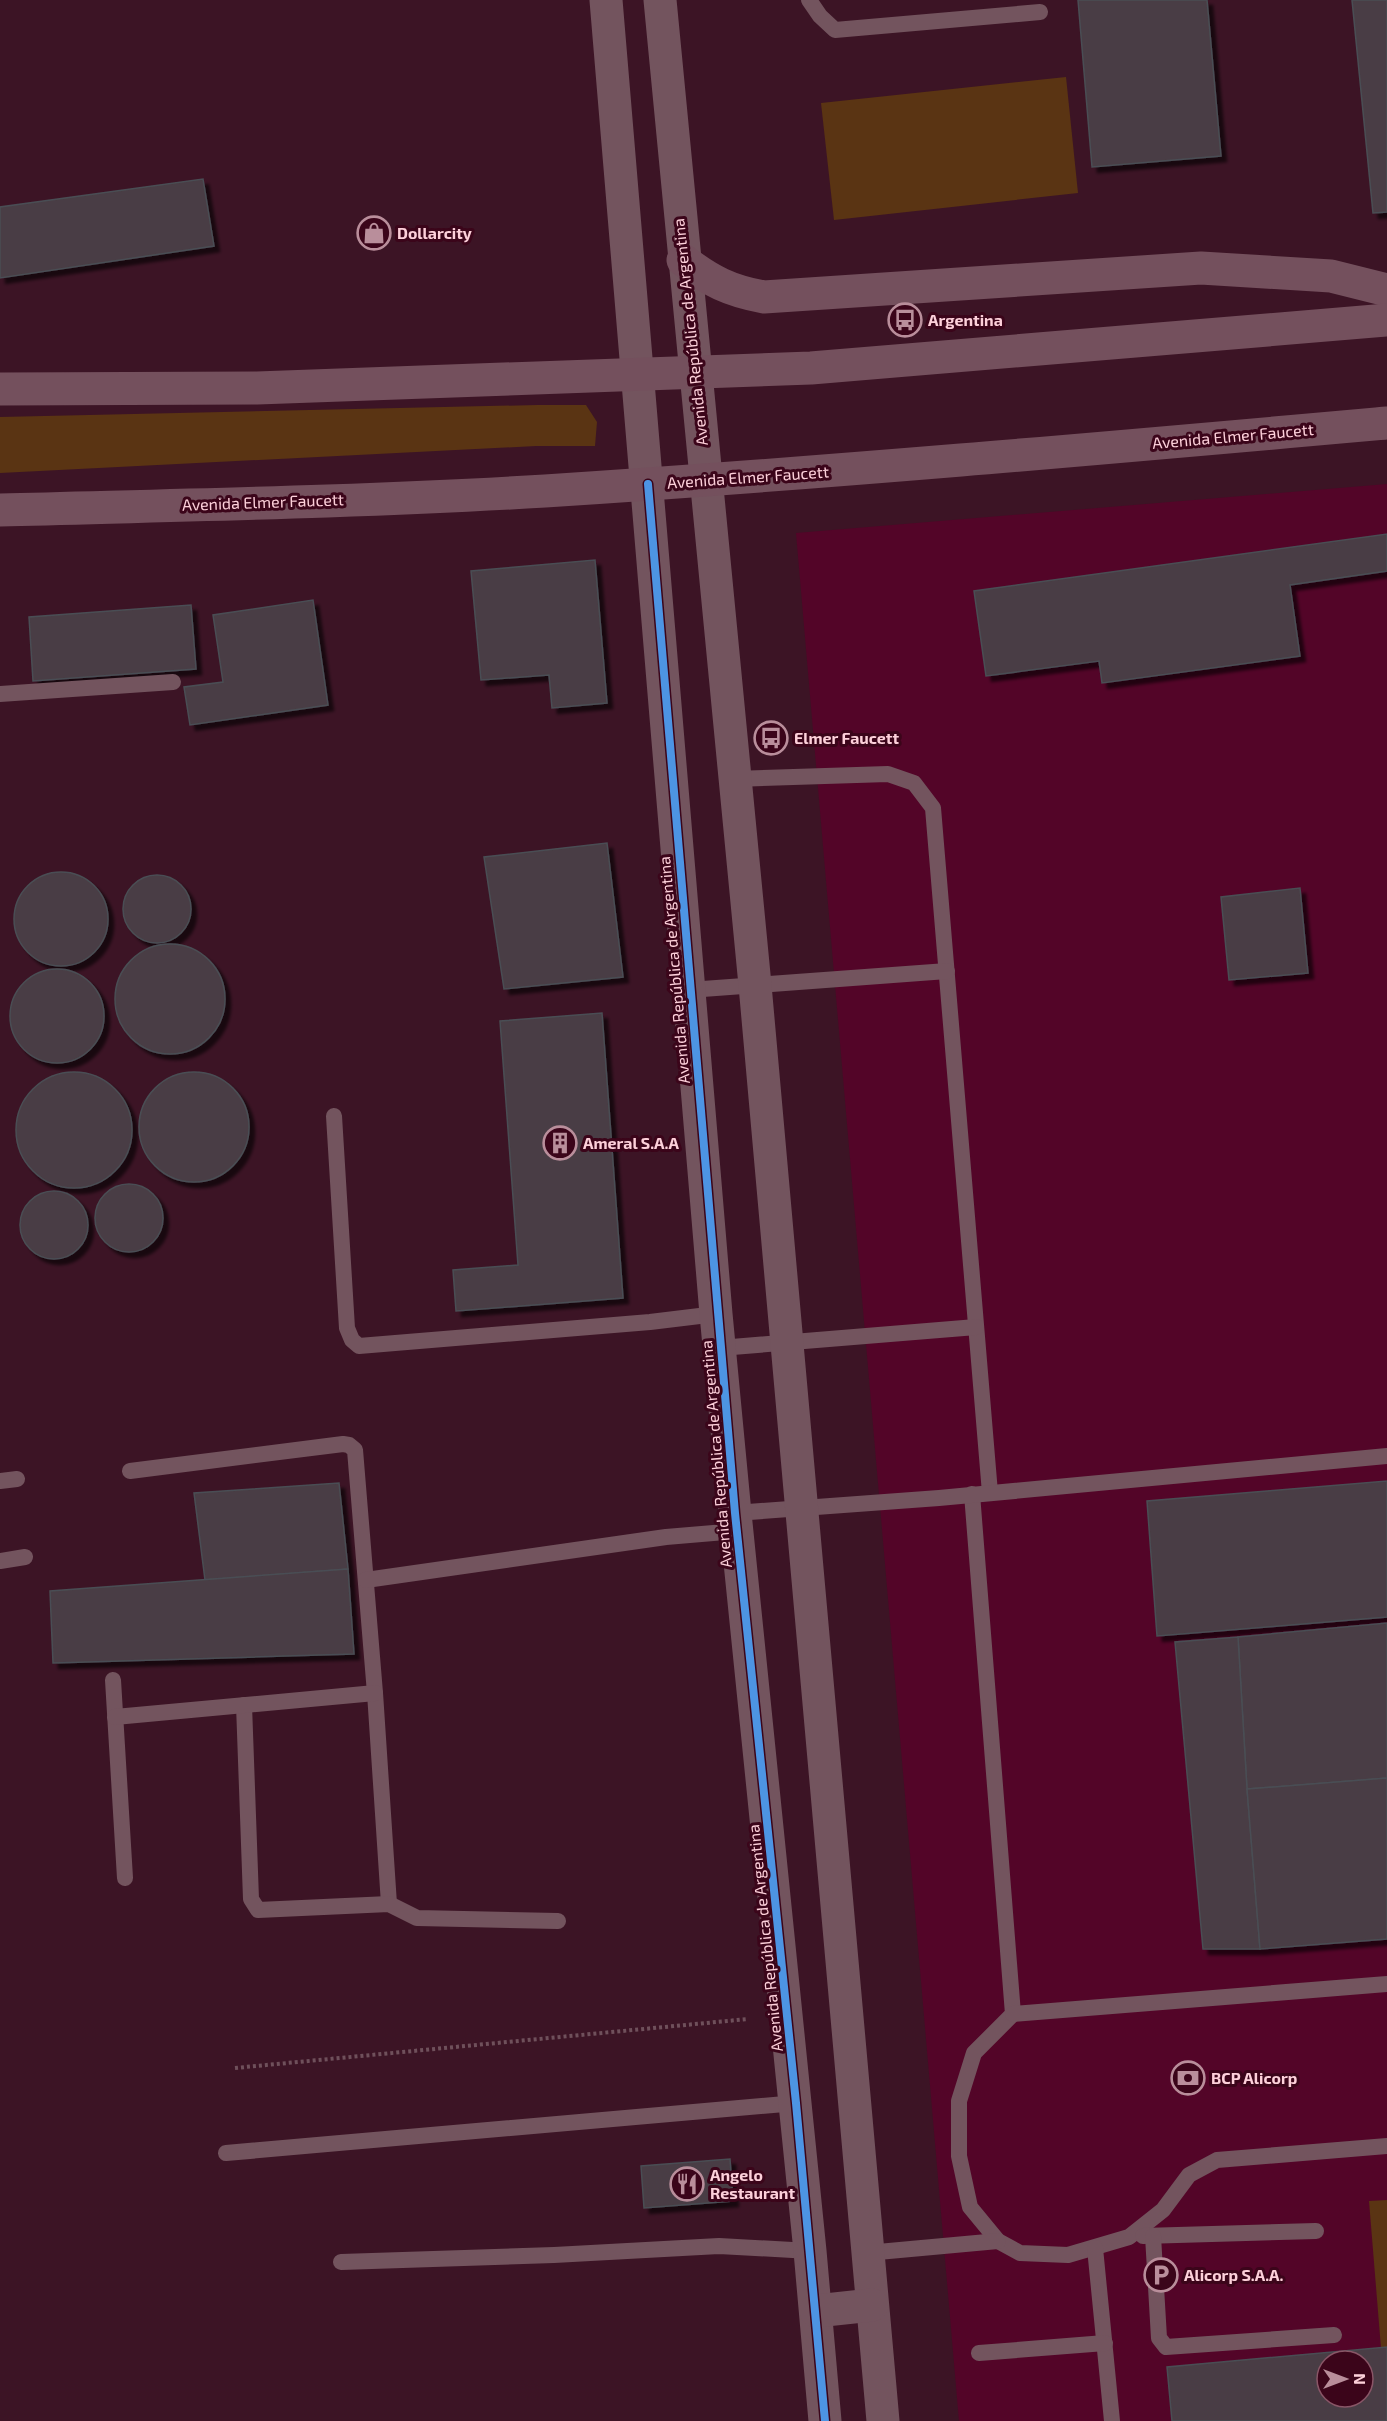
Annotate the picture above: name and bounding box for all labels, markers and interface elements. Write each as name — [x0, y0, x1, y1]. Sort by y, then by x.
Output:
shop icon: Dollarcity — [356, 215, 392, 251]
street label: Avenida República de Argentina — [668, 218, 711, 447]
place label: Dollarcity — [397, 223, 472, 243]
bus stop icon: Argentina — [887, 302, 923, 338]
place label: Argentina — [928, 310, 1003, 329]
street label: Avenida Elmer Faucett — [1151, 419, 1314, 452]
street label: Avenida Elmer Faucett — [666, 461, 829, 492]
street label: Avenida Elmer Faucett — [182, 489, 344, 514]
bus stop icon: Elmer Faucett — [753, 720, 789, 756]
place label: Elmer Faucett — [794, 728, 899, 747]
street label: Avenida República de Argentina — [654, 855, 693, 1085]
building icon: Ameral S.A.A — [542, 1125, 578, 1161]
place label: Ameral S.A.A — [583, 1133, 679, 1152]
street label: Avenida República de Argentina — [696, 1339, 735, 1569]
street label: Avenida República de Argentina — [743, 1824, 786, 2053]
bank icon: BCP Alicorp — [1170, 2060, 1206, 2096]
place label: BCP Alicorp — [1211, 2068, 1297, 2087]
place label: Angelo Restaurant — [710, 2165, 795, 2202]
restaurant icon: Angelo Restaurant — [669, 2166, 705, 2202]
parking icon: Alicorp S.A.A. — [1143, 2257, 1179, 2293]
place label: Alicorp S.A.A. — [1184, 2265, 1284, 2284]
north arrow — [1315, 2349, 1375, 2409]
text: N — [1351, 2373, 1370, 2385]

